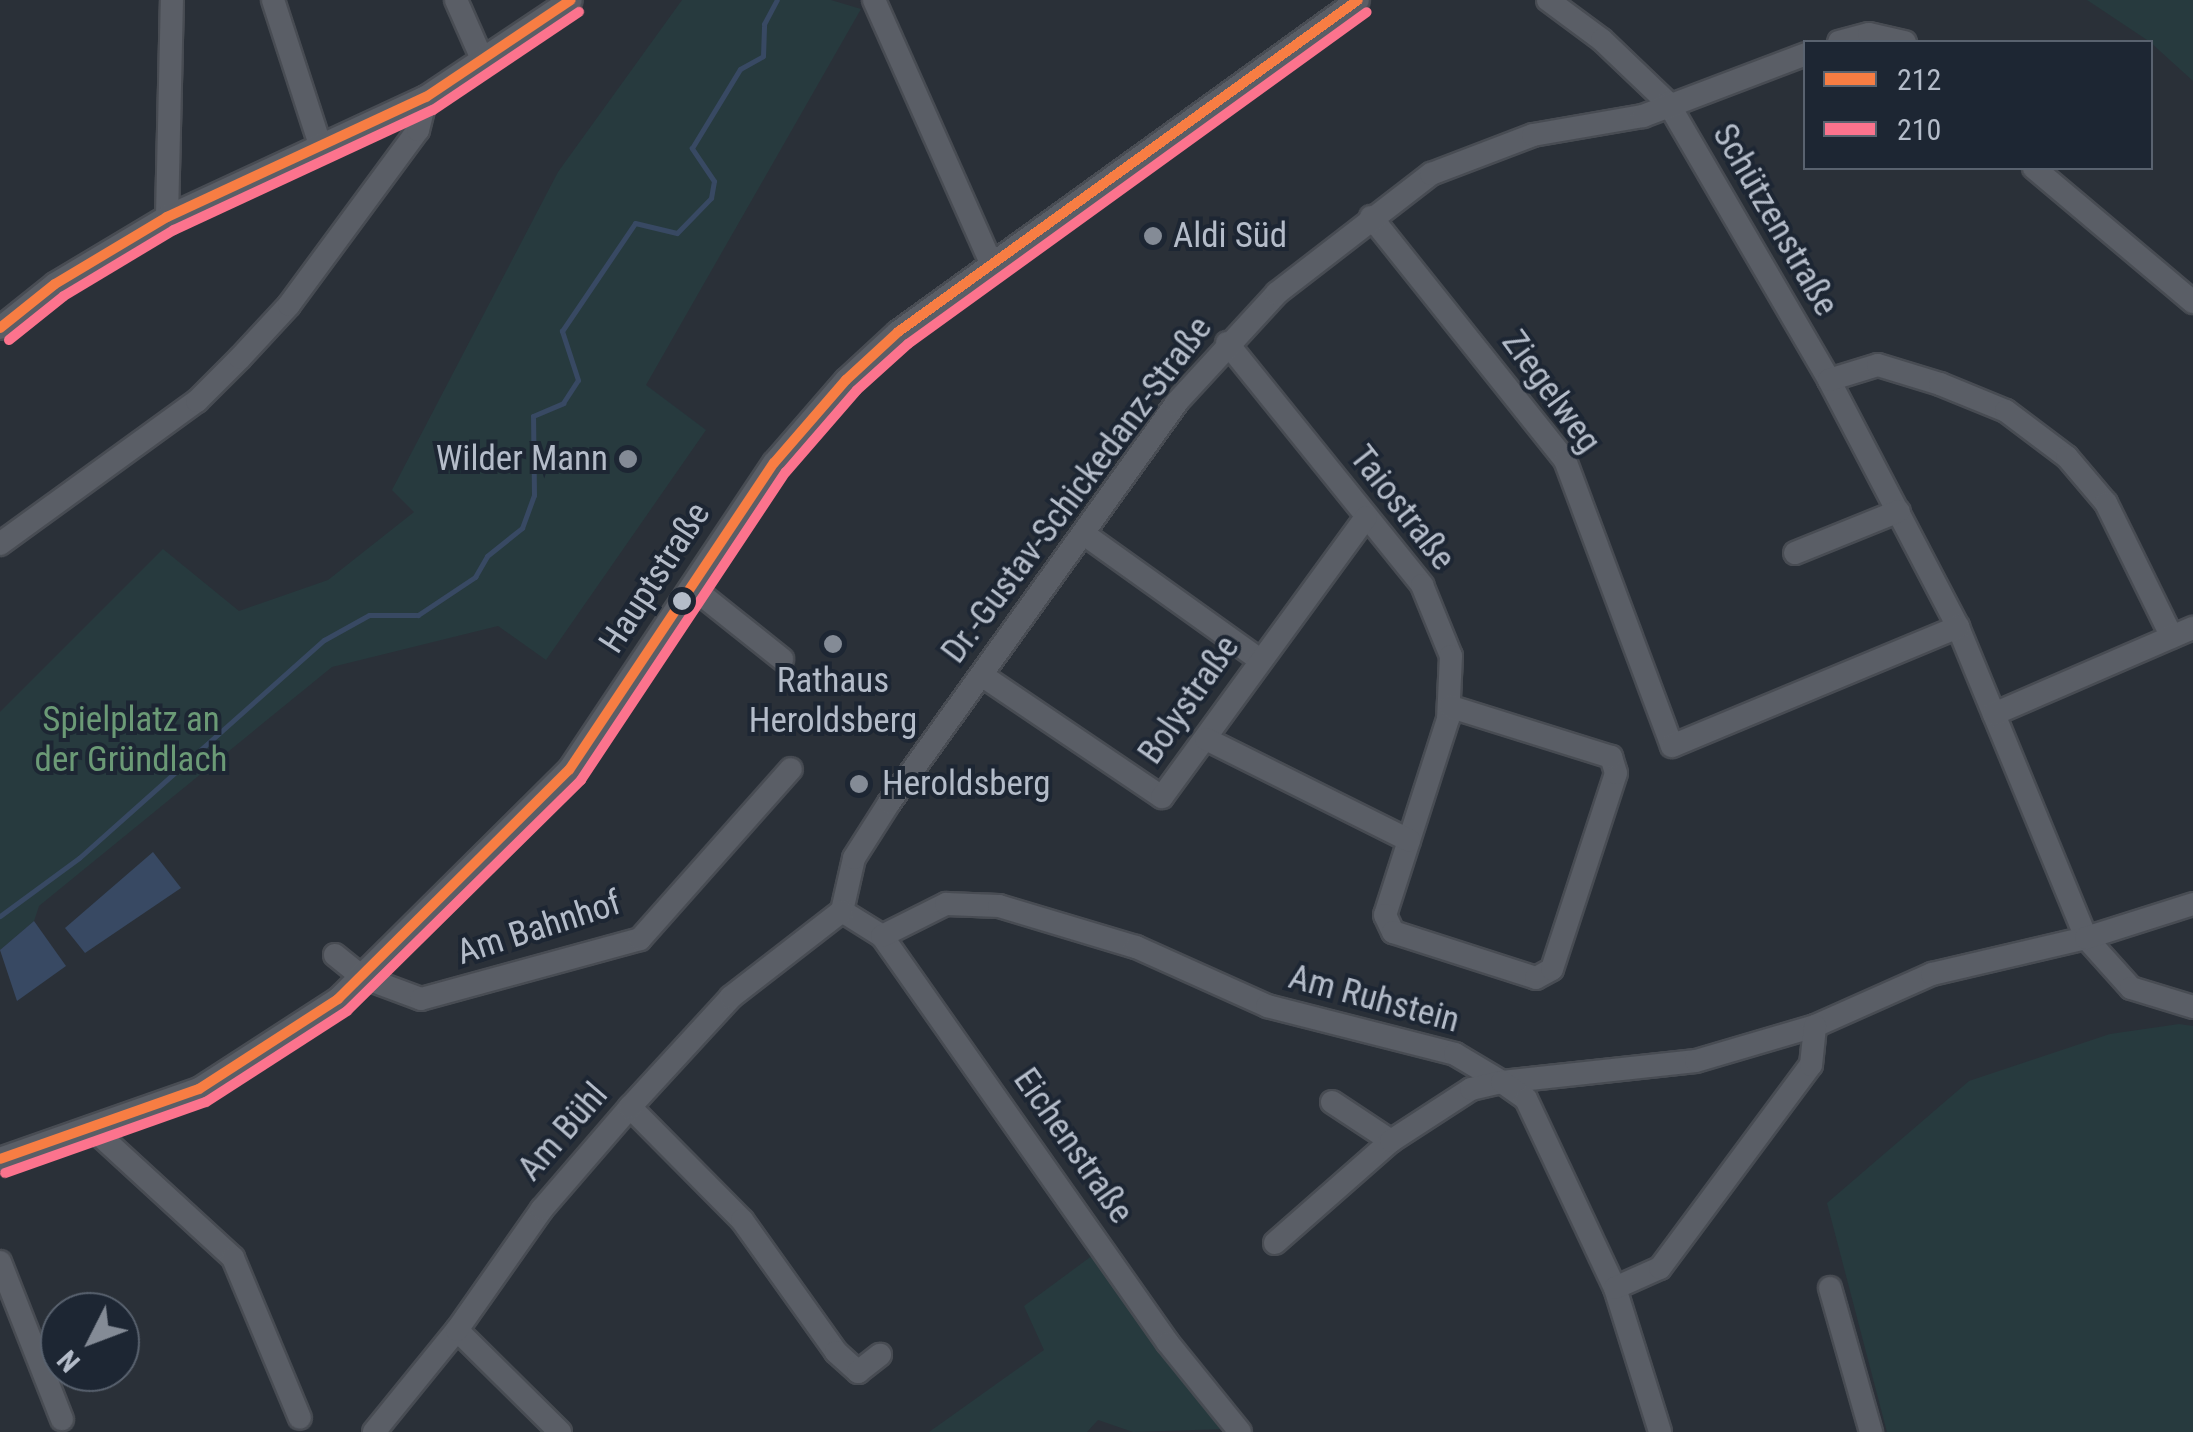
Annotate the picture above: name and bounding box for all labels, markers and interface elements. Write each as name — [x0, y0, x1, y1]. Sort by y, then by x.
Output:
legend — [1803, 40, 2153, 170]
text: 212 — [1897, 62, 1941, 97]
text: 210 — [1897, 112, 1941, 147]
street label: Schützenstraße — [1703, 117, 1847, 323]
place label: Aldi Süd — [1173, 215, 1287, 257]
marker: Aldi Süd — [1142, 225, 1164, 247]
street label: Dr.-Gustav-Schickedanz-Straße — [933, 309, 1221, 671]
street label: Ziegelweg — [1493, 323, 1609, 461]
street label: Taiostraße — [1340, 437, 1464, 579]
place label: Wilder Mann — [436, 438, 608, 480]
marker: Wilder Mann — [617, 448, 639, 470]
street label: Hauptstraße — [591, 495, 719, 661]
unlabelled marker — [672, 591, 692, 611]
street label: Bolystraße — [1130, 628, 1248, 772]
marker: Rathaus Heroldsberg — [822, 633, 844, 655]
place label: Rathaus Heroldsberg — [749, 660, 917, 742]
park label: Spielplatz an der Gründlach — [35, 699, 227, 781]
place label: Heroldsberg — [882, 763, 1051, 805]
marker: Heroldsberg — [846, 771, 872, 797]
street label: Am Bahnhof — [452, 882, 626, 974]
street label: Am Ruhstein — [1284, 956, 1464, 1042]
street label: Eichenstraße — [1004, 1060, 1142, 1232]
street label: Am Bühl — [509, 1075, 617, 1189]
north arrow — [40, 1292, 140, 1392]
text: N — [51, 1344, 87, 1378]

